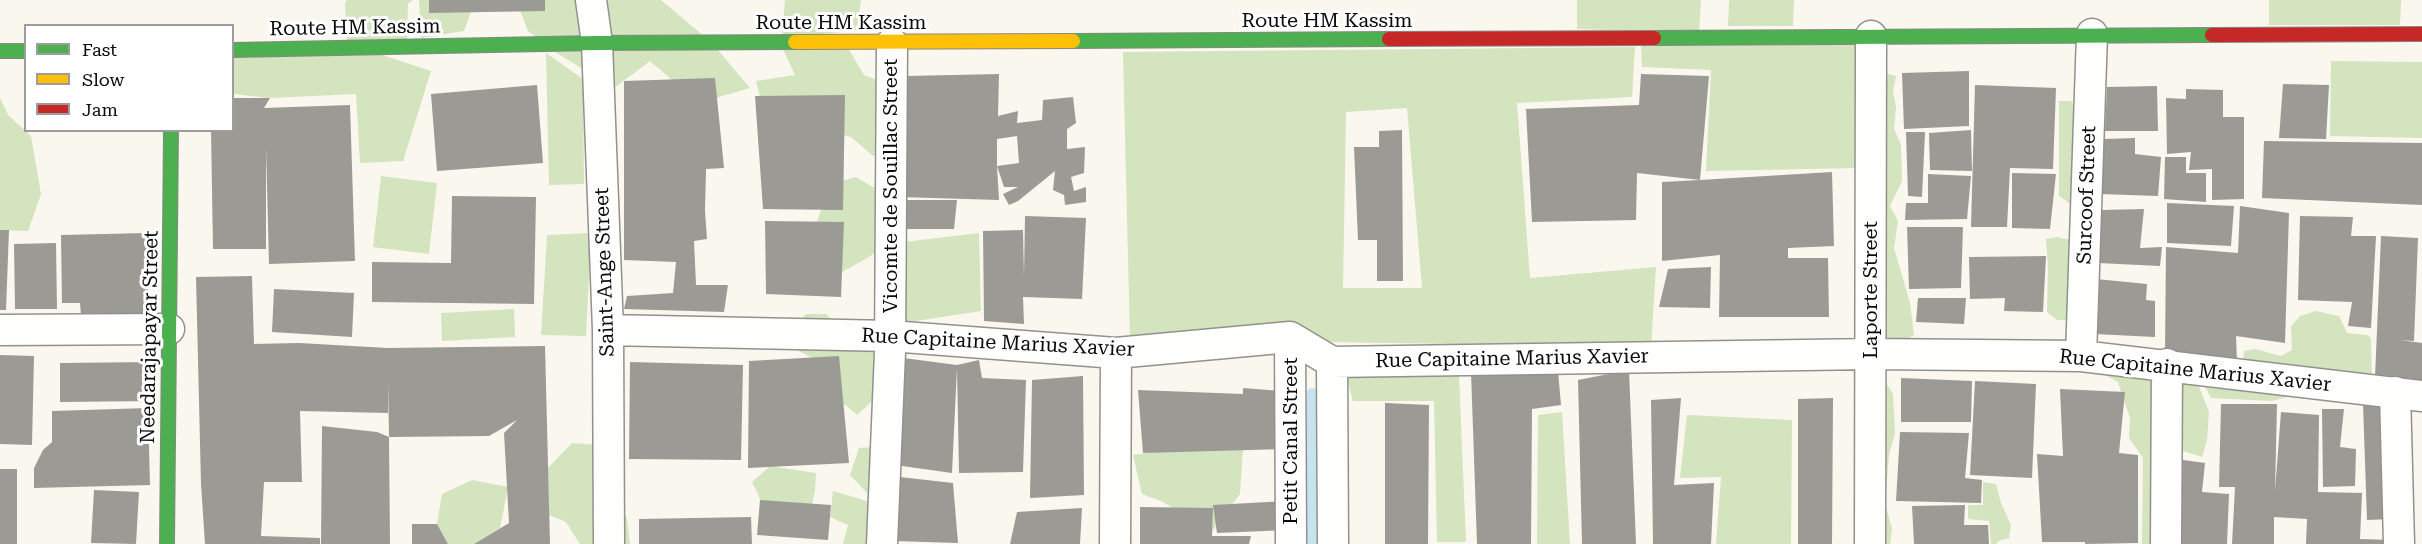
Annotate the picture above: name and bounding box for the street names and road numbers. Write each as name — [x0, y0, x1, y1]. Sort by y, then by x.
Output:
street label: Route HM Kassim — [1241, 9, 1413, 33]
street label: Route HM Kassim — [755, 11, 927, 35]
street label: Route HM Kassim — [269, 15, 441, 41]
street label: Vicomte de Souillac Street — [879, 59, 903, 313]
street label: Surcoof Street — [2073, 125, 2101, 265]
street label: Saint-Ange Street — [590, 187, 620, 357]
street label: Laporte Street — [1859, 221, 1883, 359]
street label: Needarajapayar Street — [136, 230, 164, 444]
street label: Rue Capitaine Marius Xavier — [861, 324, 1135, 362]
street label: Rue Capitaine Marius Xavier — [1375, 345, 1649, 373]
street label: Rue Capitaine Marius Xavier — [2058, 345, 2332, 397]
street label: Petit Canal Street — [1279, 357, 1303, 525]

